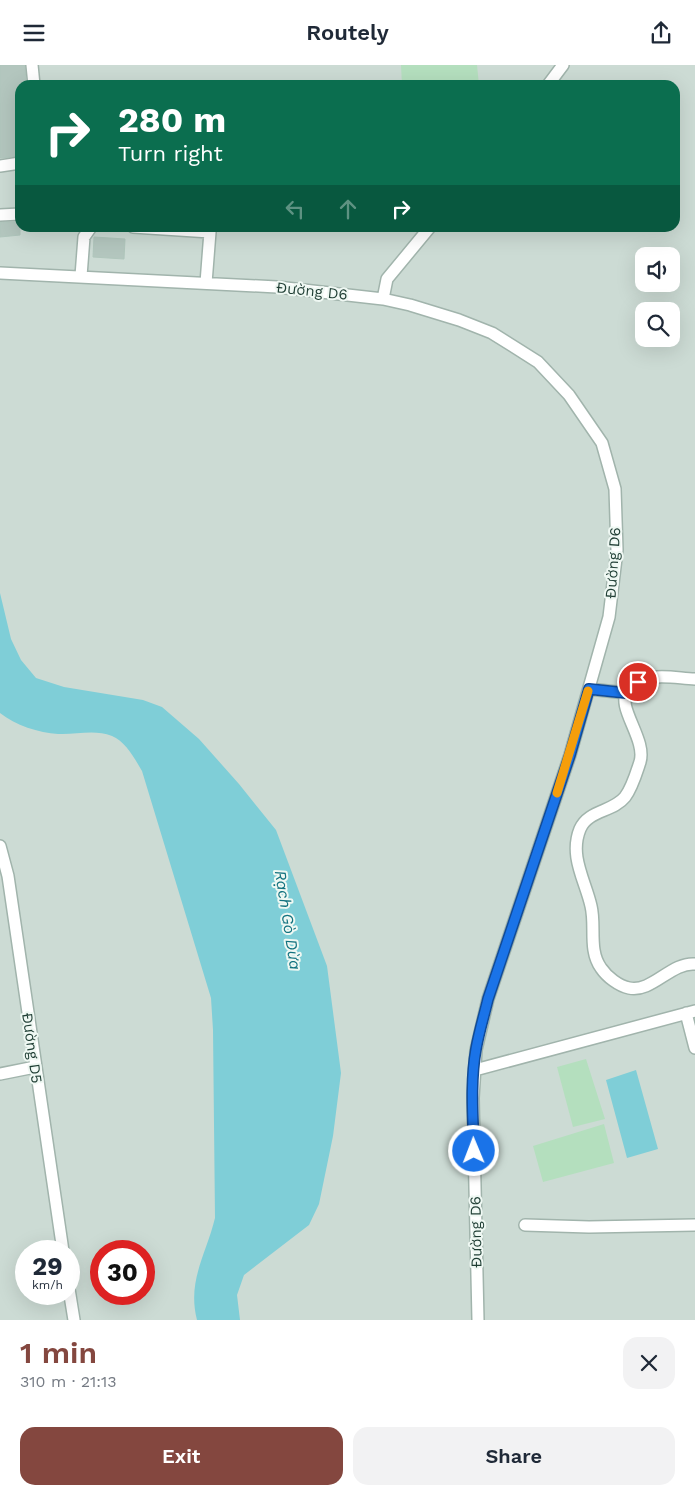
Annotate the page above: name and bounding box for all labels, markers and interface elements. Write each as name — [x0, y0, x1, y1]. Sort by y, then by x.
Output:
icon: menu — [20, 19, 48, 47]
icon: share — [647, 19, 675, 47]
text: Routely — [306, 20, 389, 45]
text: 280 m — [118, 99, 226, 141]
icon: right — [35, 100, 100, 165]
text: Turn right — [118, 141, 223, 166]
icon: left — [281, 195, 309, 223]
icon: ahead — [334, 195, 362, 223]
icon: right — [387, 195, 415, 223]
map controls — [635, 247, 680, 347]
button: sound — [635, 247, 680, 292]
street label: Đường D6 — [275, 278, 349, 304]
button: search — [635, 302, 680, 347]
street label: Đường D6 — [602, 527, 624, 599]
pin — [617, 661, 659, 703]
icon: arrive — [624, 668, 652, 696]
water label: Rạch Gò Dừa — [271, 869, 305, 971]
street label: Đường D5 — [18, 1011, 46, 1085]
position arrow — [447, 1124, 499, 1176]
street label: Đường D6 — [466, 1196, 486, 1268]
speed limit sign: 30 — [90, 1240, 155, 1305]
text: 29 — [32, 1252, 63, 1281]
text: km/h — [32, 1278, 63, 1292]
text: 1 min — [20, 1335, 97, 1370]
button: close — [623, 1337, 675, 1389]
text: 310 m · 21:13 — [20, 1372, 117, 1391]
button: Exit — [20, 1427, 343, 1485]
button: Share — [353, 1427, 675, 1485]

